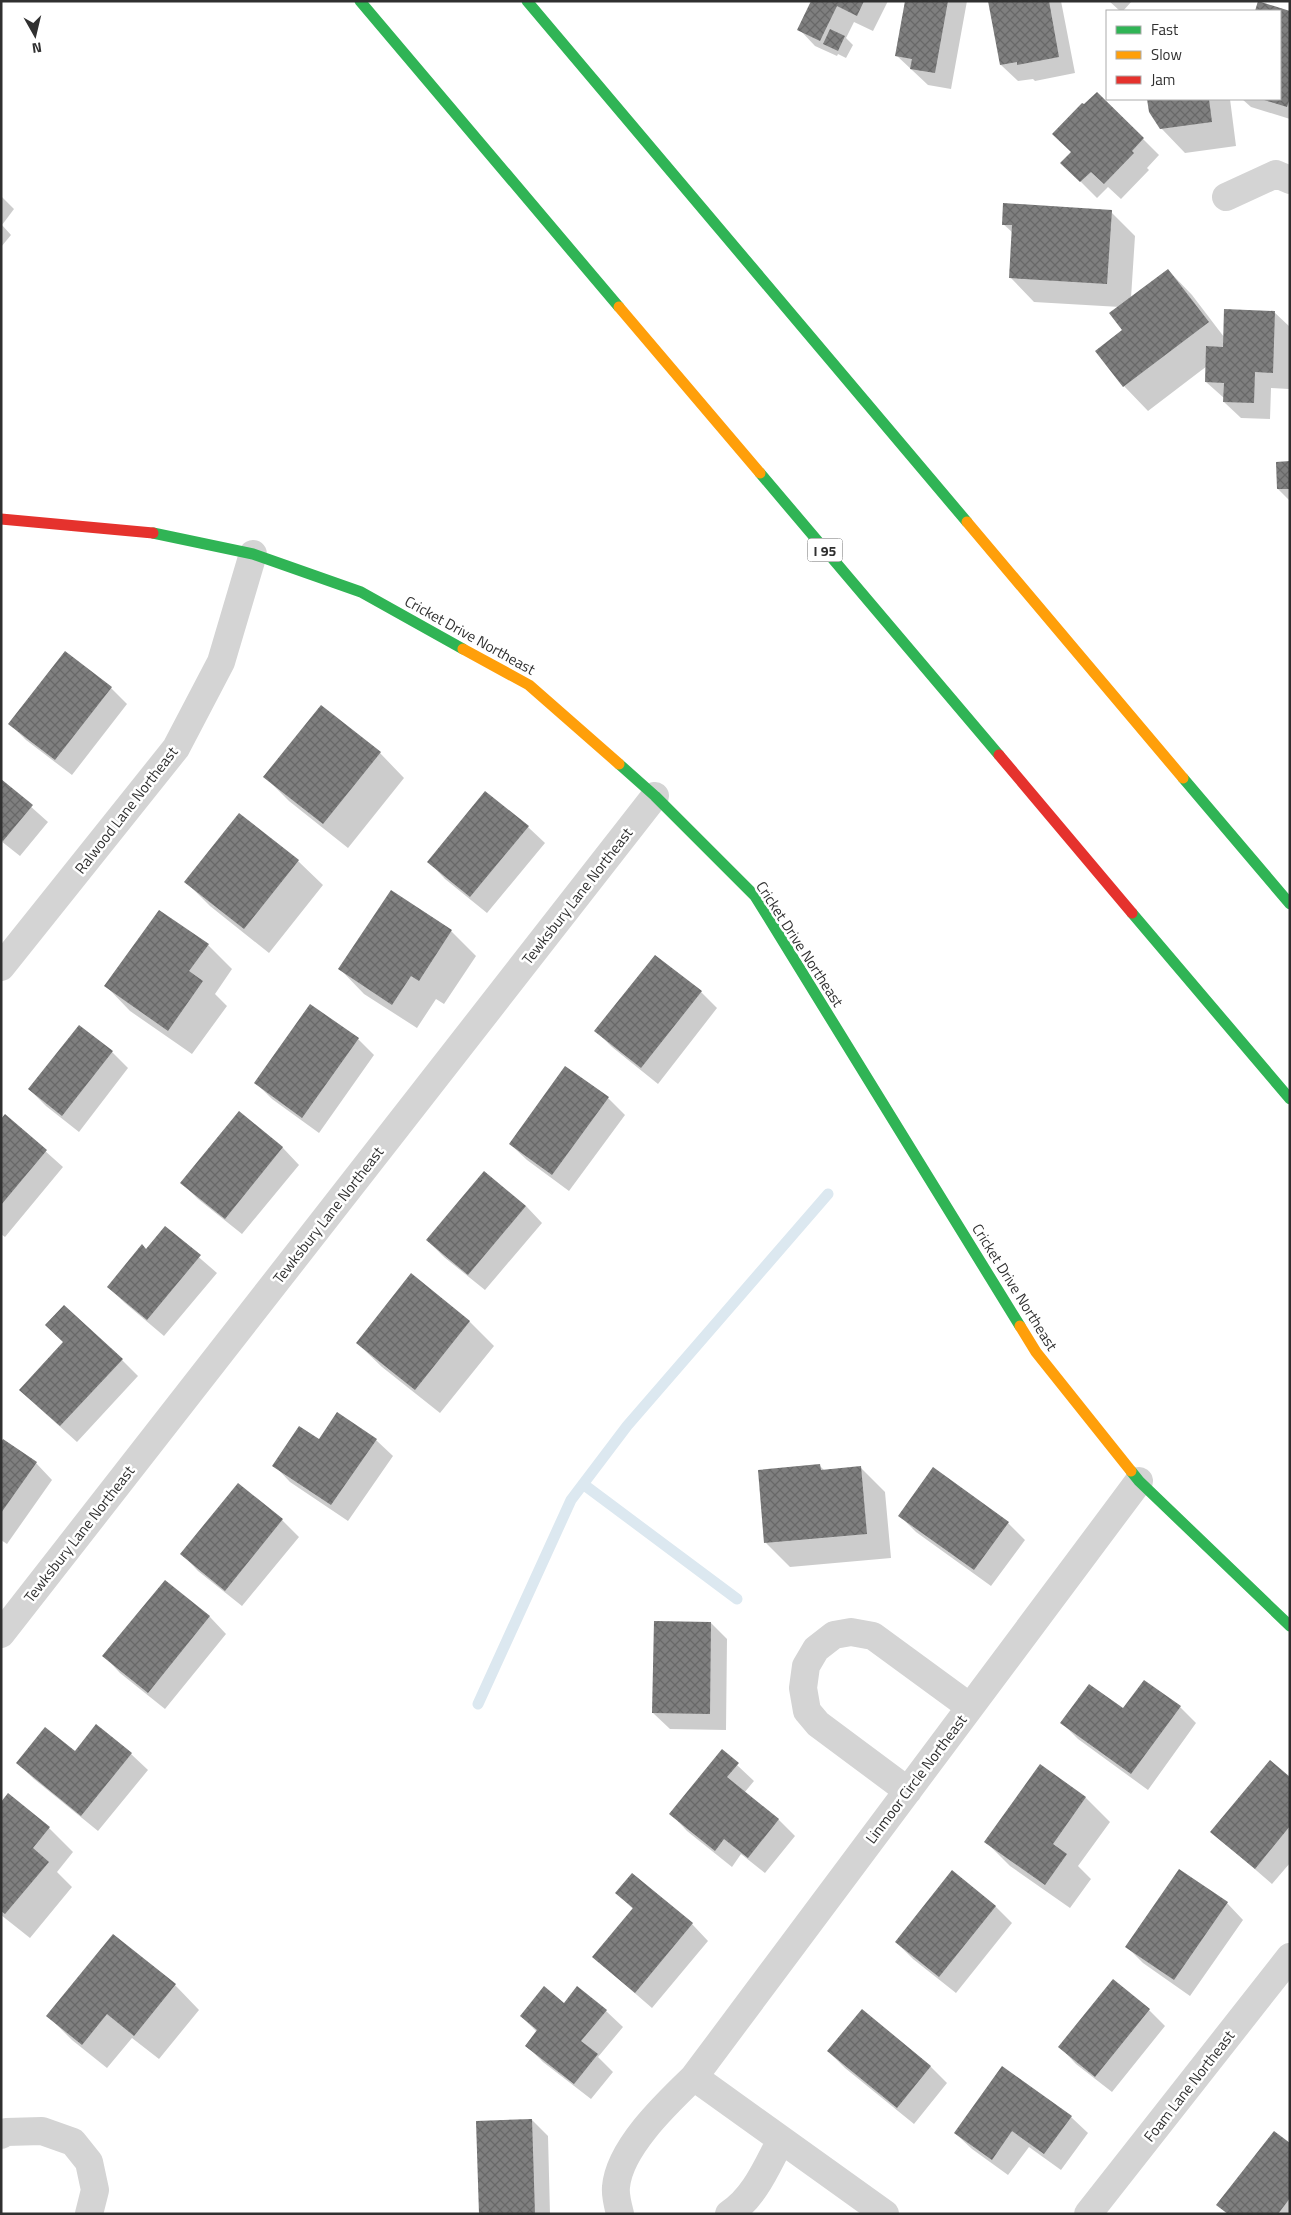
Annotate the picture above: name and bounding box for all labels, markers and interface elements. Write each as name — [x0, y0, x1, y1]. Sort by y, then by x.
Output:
north arrow — [10, 10, 60, 60]
legend — [1106, 10, 1281, 100]
text: Fast — [1151, 18, 1179, 41]
text: N — [31, 37, 43, 59]
text: Slow — [1151, 43, 1182, 66]
text: Jam — [1151, 68, 1175, 91]
road number: I 95 — [808, 538, 842, 562]
street label: Cricket Drive Northeast — [401, 590, 540, 681]
street label: Ralwood Lane Northeast — [69, 741, 184, 879]
street label: Tewksbury Lane Northeast — [516, 822, 638, 970]
street label: Cricket Drive Northeast — [751, 876, 850, 1012]
street label: Tewksbury Lane Northeast — [267, 1141, 389, 1289]
street label: Cricket Drive Northeast — [967, 1219, 1064, 1356]
street label: Tewksbury Lane Northeast — [18, 1460, 140, 1608]
street label: Linmoor Circle Northeast — [860, 1709, 973, 1848]
street label: Foam Lane Northeast — [1138, 2025, 1240, 2147]

